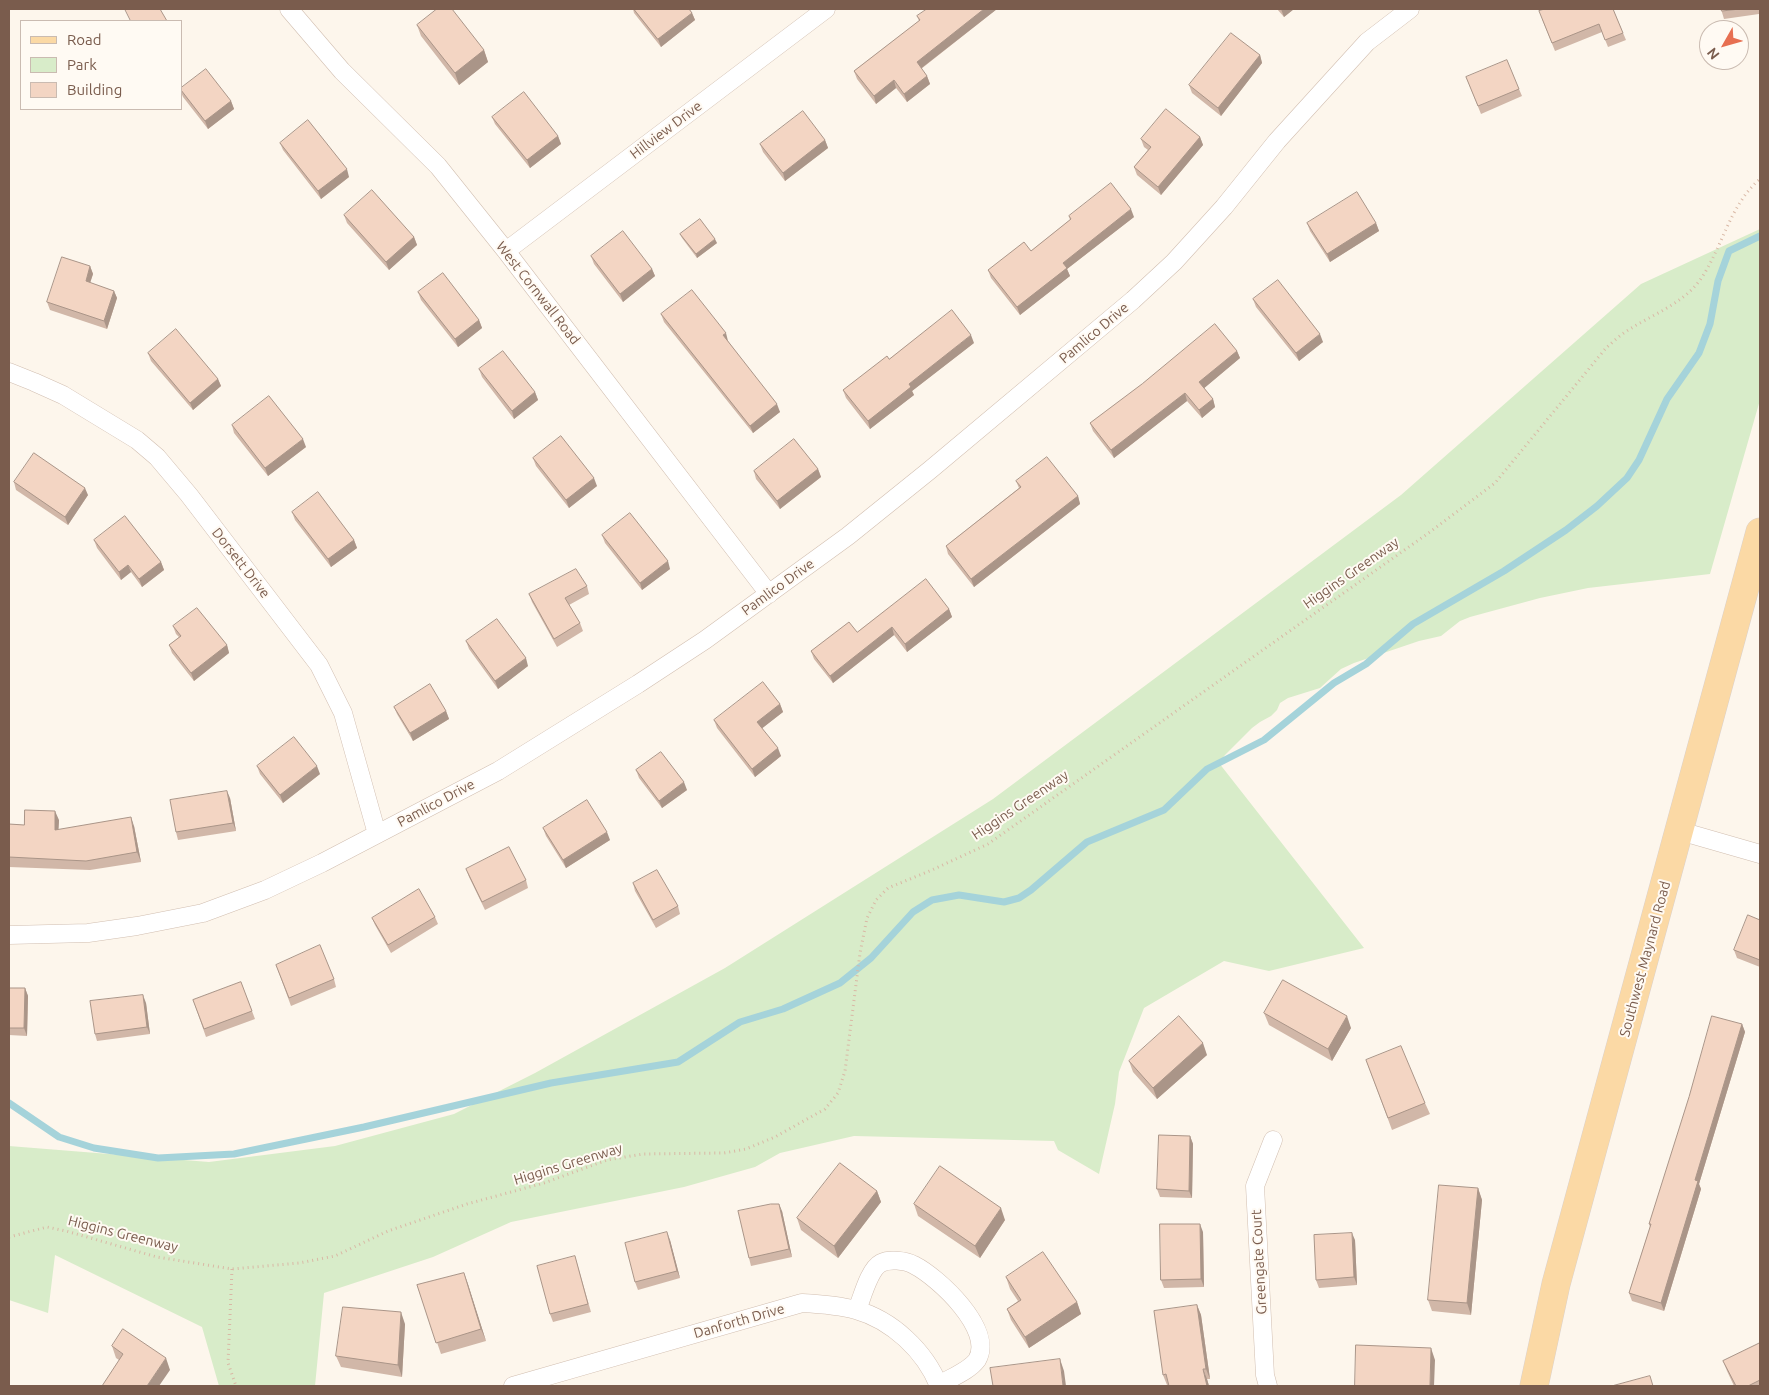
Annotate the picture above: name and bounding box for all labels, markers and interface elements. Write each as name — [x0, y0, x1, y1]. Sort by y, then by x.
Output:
legend — [20, 20, 182, 110]
north arrow — [1699, 20, 1749, 70]
text: Road — [67, 31, 102, 48]
text: N — [1703, 45, 1722, 63]
text: Park — [67, 56, 97, 73]
text: Building — [67, 81, 122, 98]
street label: Hillview Drive — [627, 98, 705, 162]
street label: West Cornwall Road — [493, 238, 583, 348]
street label: Pamlico Drive — [1056, 299, 1132, 367]
street label: Dorsett Drive — [208, 525, 274, 601]
street label: Higgins Greenway — [1300, 534, 1402, 612]
street label: Pamlico Drive — [738, 555, 818, 619]
street label: Higgins Greenway — [969, 767, 1071, 843]
street label: Pamlico Drive — [394, 776, 478, 830]
street label: Southwest Maynard Road — [1616, 879, 1674, 1039]
street label: Higgins Greenway — [512, 1139, 624, 1189]
street label: Greengate Court — [1248, 1209, 1270, 1315]
street label: Higgins Greenway — [66, 1212, 180, 1256]
street label: Danforth Drive — [692, 1300, 786, 1342]

